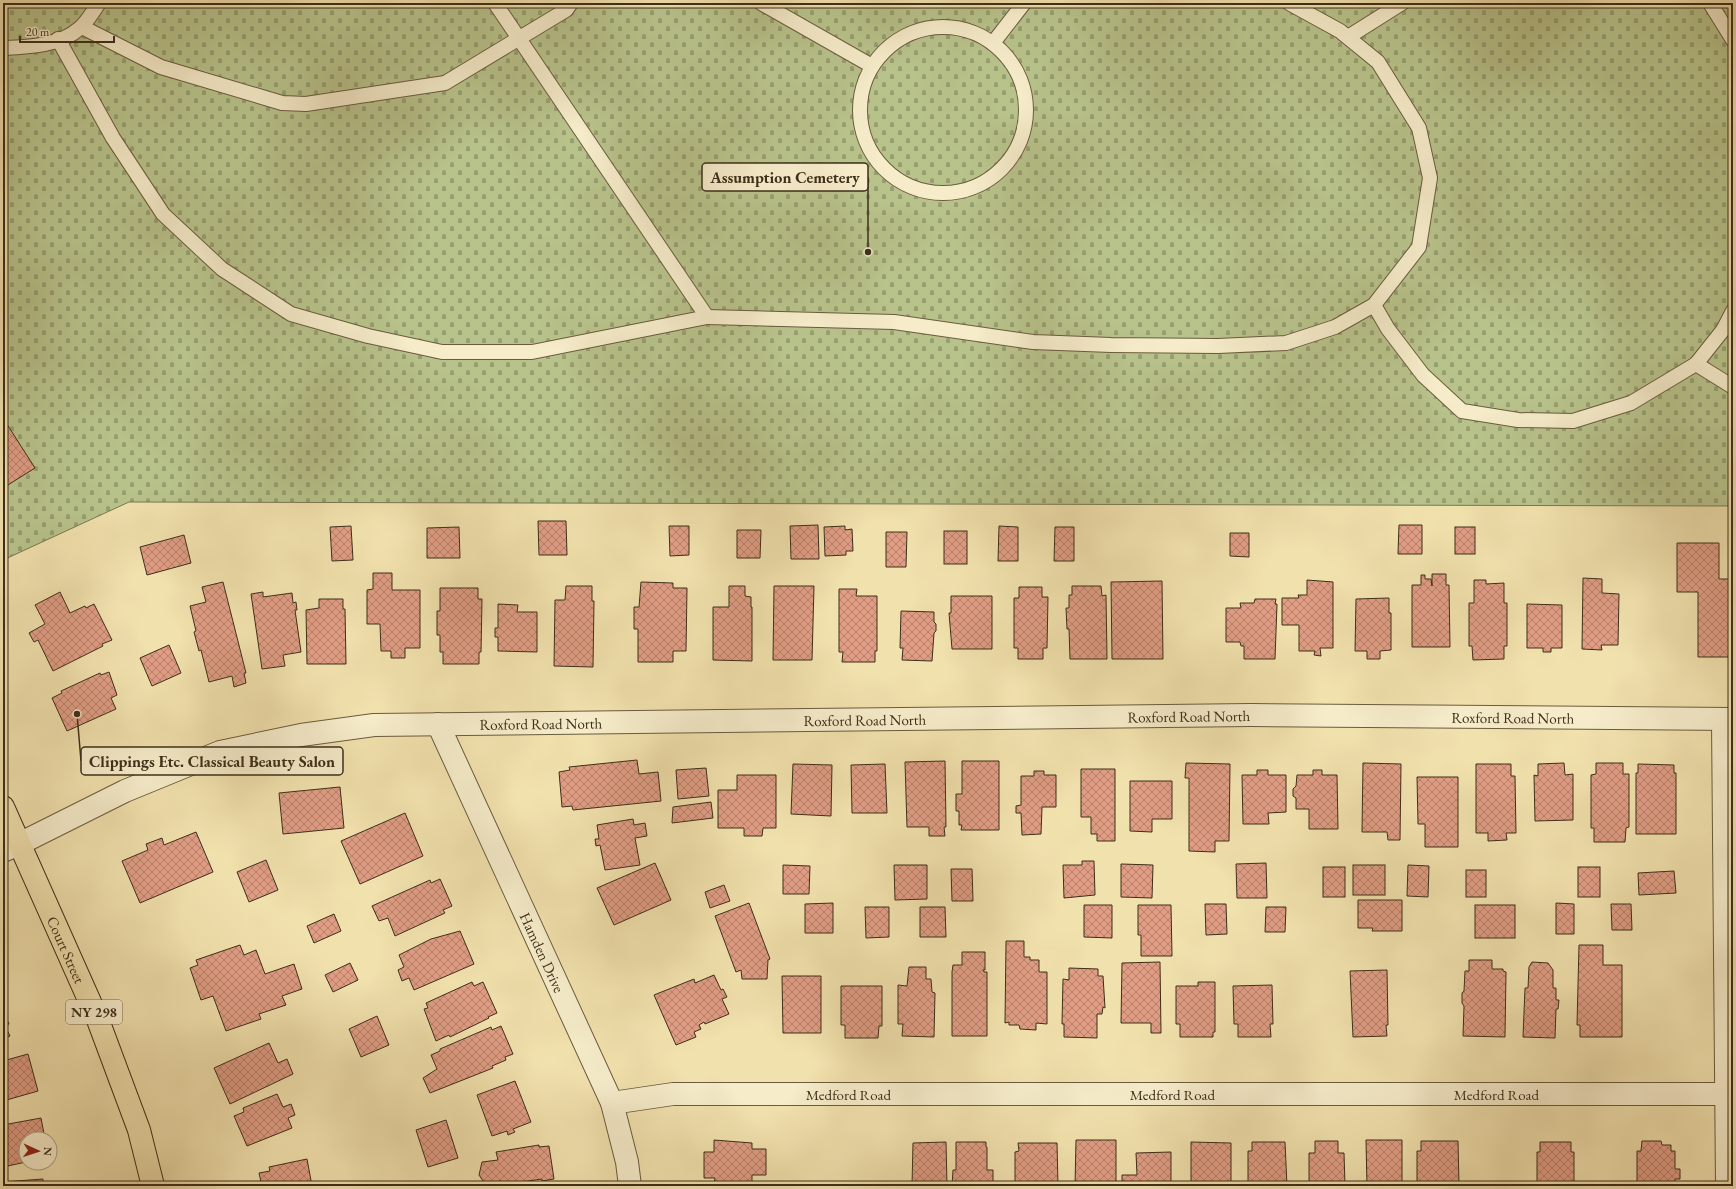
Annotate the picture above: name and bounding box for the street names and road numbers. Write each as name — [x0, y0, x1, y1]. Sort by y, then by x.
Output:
street label: Roxford Road North — [1127, 706, 1251, 726]
street label: Roxford Road North — [1451, 707, 1575, 727]
street label: Roxford Road North — [803, 709, 927, 730]
street label: Roxford Road North — [479, 713, 603, 733]
street label: Hamden Drive — [516, 909, 569, 995]
street label: Court Street — [43, 913, 90, 986]
road number: NY 298 — [66, 1000, 122, 1024]
street label: Medford Road — [806, 1085, 891, 1104]
street label: Medford Road — [1130, 1085, 1215, 1104]
street label: Medford Road — [1454, 1085, 1539, 1104]

